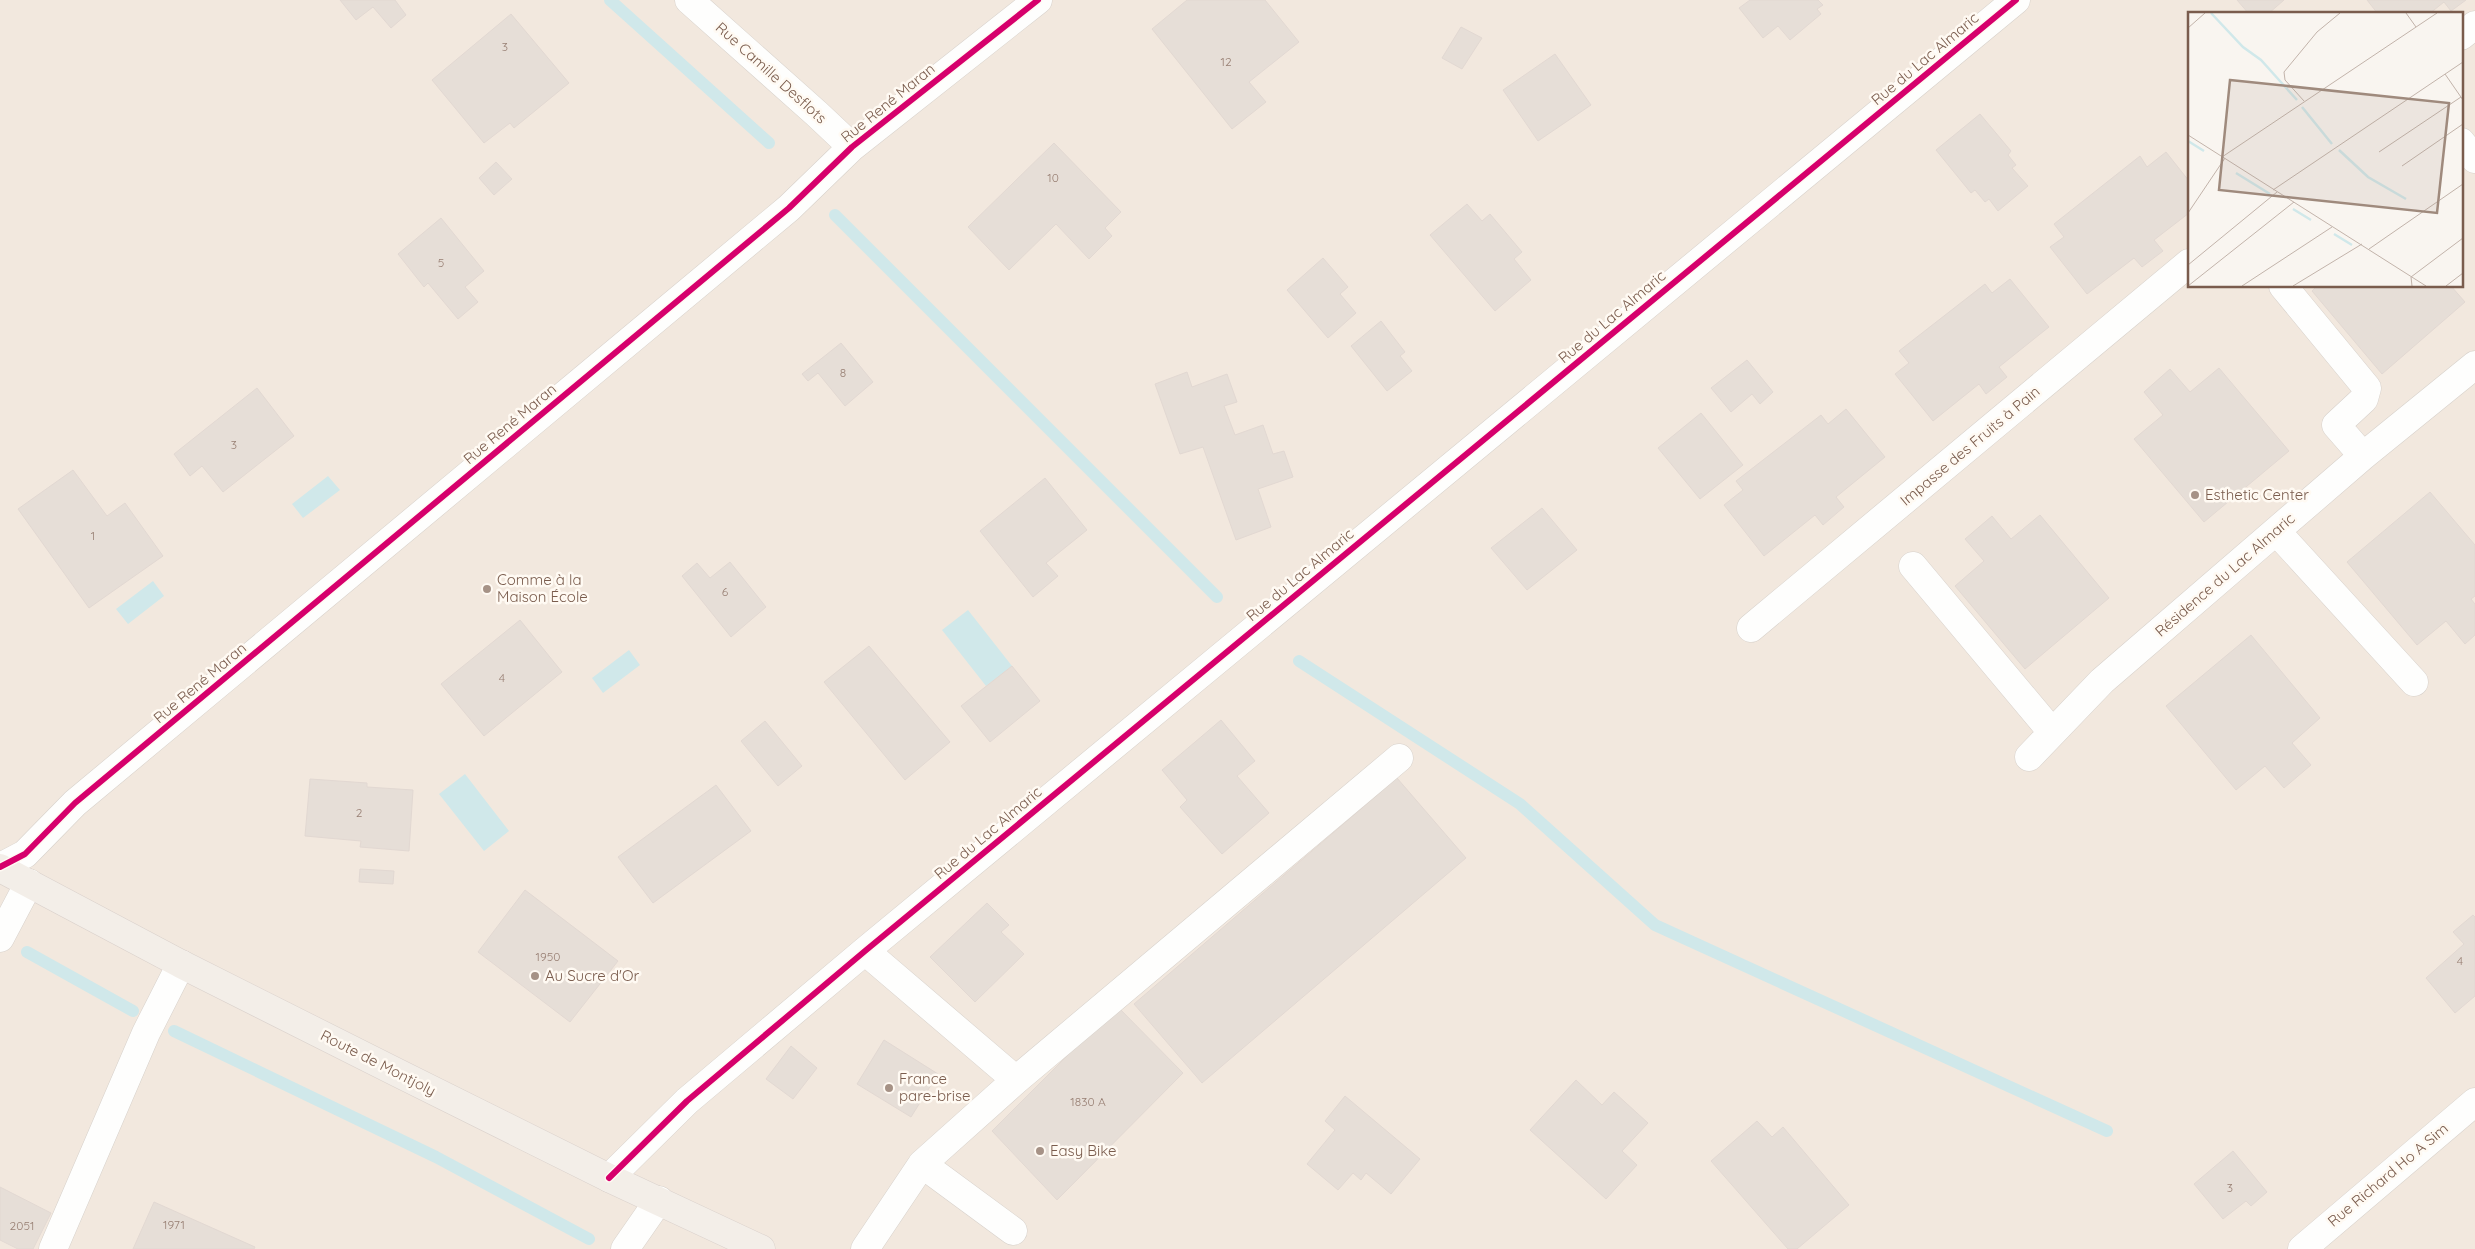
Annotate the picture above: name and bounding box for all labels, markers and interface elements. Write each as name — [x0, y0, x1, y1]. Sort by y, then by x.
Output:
street label: Rue du Lac Almaric — [1867, 8, 1983, 109]
inset map — [2188, 12, 2462, 288]
street label: Rue Camille Desflots — [712, 18, 831, 127]
house number: 3 — [502, 39, 508, 54]
house number: 12 — [1220, 54, 1232, 69]
street label: Rue René Maran — [837, 59, 939, 146]
house number: 10 — [1047, 170, 1059, 185]
house number: 5 — [438, 255, 444, 270]
street label: Rue du Lac Almaric — [1554, 266, 1670, 367]
house number: 8 — [840, 365, 846, 380]
street label: Rue René Maran — [459, 379, 560, 468]
street label: Impasse des Fruits à Pain — [1896, 382, 2043, 510]
house number: 3 — [231, 437, 237, 452]
place label: Esthetic Center — [2205, 485, 2309, 504]
marker: Esthetic Center — [2189, 489, 2201, 501]
street label: Résidence du Lac Almaric — [2151, 509, 2299, 640]
street label: Rue du Lac Almaric — [1242, 524, 1358, 625]
house number: 1 — [91, 528, 95, 543]
place label: Comme à la Maison École — [497, 570, 588, 606]
marker: Comme à la Maison École — [481, 583, 493, 595]
house number: 6 — [722, 584, 729, 599]
street label: Rue René Maran — [149, 638, 250, 727]
house number: 4 — [499, 670, 505, 685]
street label: Rue du Lac Almaric — [930, 782, 1046, 883]
house number: 2 — [356, 805, 363, 820]
house number: 1950 — [536, 949, 560, 964]
house number: 4 — [2457, 953, 2463, 968]
place label: Au Sucre d'Or — [545, 966, 639, 985]
marker: Au Sucre d'Or — [529, 970, 541, 982]
street label: Route de Montjoly — [317, 1025, 439, 1100]
place label: France pare-brise — [899, 1069, 971, 1105]
marker: France pare-brise — [883, 1082, 895, 1094]
house number: 1830 A — [1070, 1094, 1106, 1109]
street label: Rue Richard Ho A Sim — [2324, 1119, 2452, 1231]
place label: Easy Bike — [1050, 1141, 1116, 1160]
marker: Easy Bike — [1034, 1145, 1046, 1157]
house number: 3 — [2227, 1180, 2233, 1195]
house number: 1971 — [163, 1217, 185, 1232]
house number: 2051 — [10, 1218, 34, 1233]

